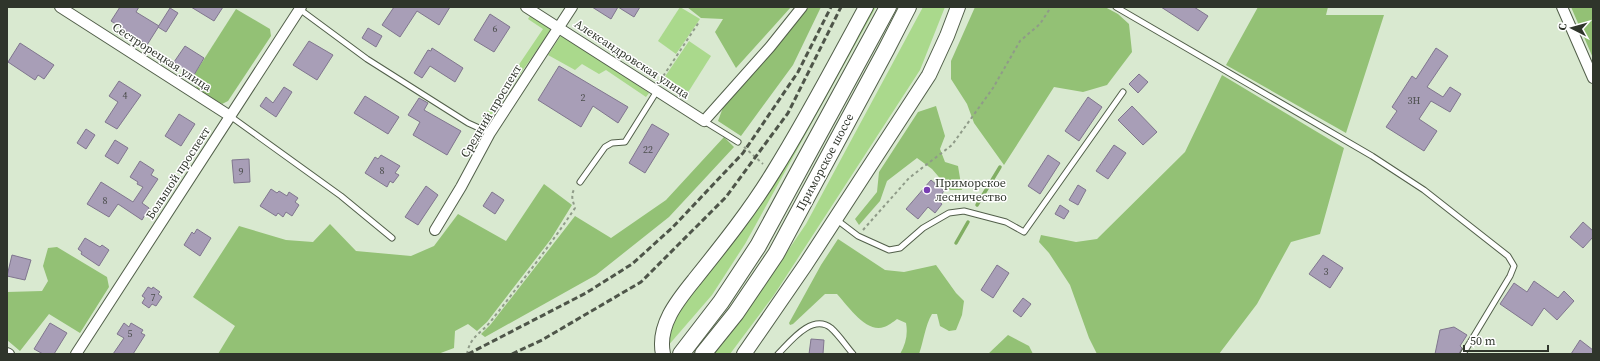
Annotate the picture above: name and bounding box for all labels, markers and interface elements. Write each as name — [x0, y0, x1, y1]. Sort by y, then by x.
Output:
north arrow — [1552, 8, 1592, 48]
street label: Александровская улица — [571, 16, 694, 103]
street label: Сестрорецкая улица — [109, 19, 216, 96]
house number: 6 — [493, 22, 498, 35]
text: С — [1555, 23, 1570, 31]
street label: Средний проспект — [457, 61, 526, 161]
house number: 4 — [123, 89, 128, 102]
house number: 2 — [581, 91, 586, 104]
house number: 3Н — [1408, 94, 1421, 107]
street label: Приморское шоссе — [793, 110, 857, 214]
street label: Большой проспект — [142, 123, 214, 222]
house number: 22 — [643, 143, 653, 156]
house number: 8 — [380, 164, 385, 177]
house number: 9 — [239, 165, 244, 178]
place label: Приморское лесничество — [935, 175, 1007, 205]
marker: Приморское лесничество — [922, 185, 932, 195]
house number: 8 — [103, 194, 108, 207]
house number: 3 — [1324, 265, 1329, 278]
house number: 7 — [151, 291, 156, 304]
house number: 5 — [128, 327, 133, 340]
scale bar — [1464, 327, 1548, 353]
text: 50 m — [1470, 333, 1496, 349]

